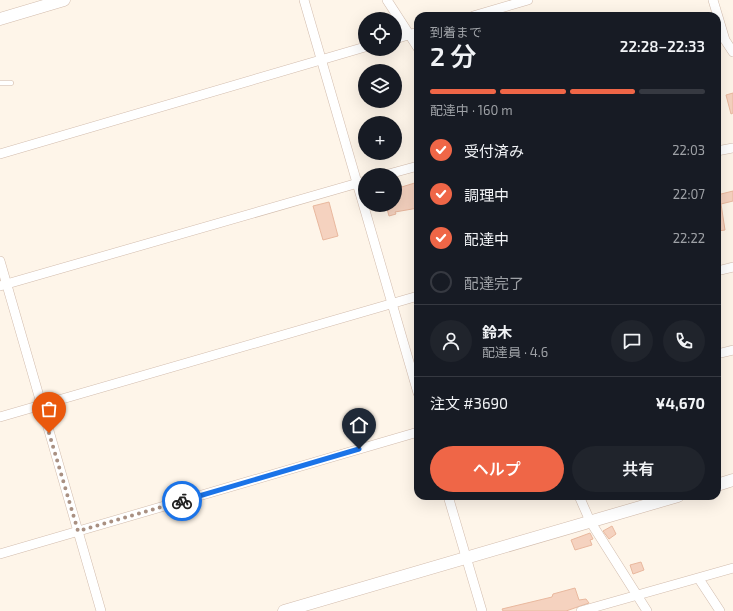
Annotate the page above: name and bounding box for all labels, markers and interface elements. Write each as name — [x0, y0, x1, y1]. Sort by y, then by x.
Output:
map controls — [358, 12, 402, 212]
button: locate — [358, 12, 402, 56]
text: 到着まで — [430, 24, 482, 40]
text: 22:28–22:33 — [620, 37, 705, 55]
text: 2 分 — [430, 40, 477, 71]
button: layers — [358, 64, 402, 108]
text: 配達中 · 160 m — [430, 102, 513, 118]
button: + — [358, 116, 402, 160]
icon: check — [430, 139, 452, 161]
text: 受付済み — [464, 142, 524, 160]
text: 22:03 — [672, 142, 705, 158]
button: − — [358, 168, 402, 212]
icon: check — [430, 183, 452, 205]
text: 調理中 — [464, 186, 509, 204]
text: 22:07 — [673, 186, 705, 202]
icon: check — [430, 227, 452, 249]
text: 配達中 — [464, 230, 509, 248]
text: 22:22 — [673, 230, 705, 246]
text: 配達完了 — [464, 274, 524, 292]
button: person — [430, 320, 472, 362]
button: chat — [611, 320, 653, 362]
button: phone — [663, 320, 705, 362]
text: 鈴木 — [482, 323, 512, 341]
text: 配達員 · 4.6 — [482, 344, 548, 360]
pin — [32, 392, 66, 433]
text: 注文 #3690 — [430, 394, 508, 412]
text: ¥4,670 — [656, 394, 705, 412]
icon: bag — [38, 398, 60, 420]
pin — [342, 408, 376, 449]
icon: home — [348, 414, 370, 436]
button: ヘルプ — [430, 446, 564, 492]
button: 共有 — [572, 446, 705, 492]
courier — [162, 481, 202, 521]
icon: bike — [171, 490, 193, 512]

